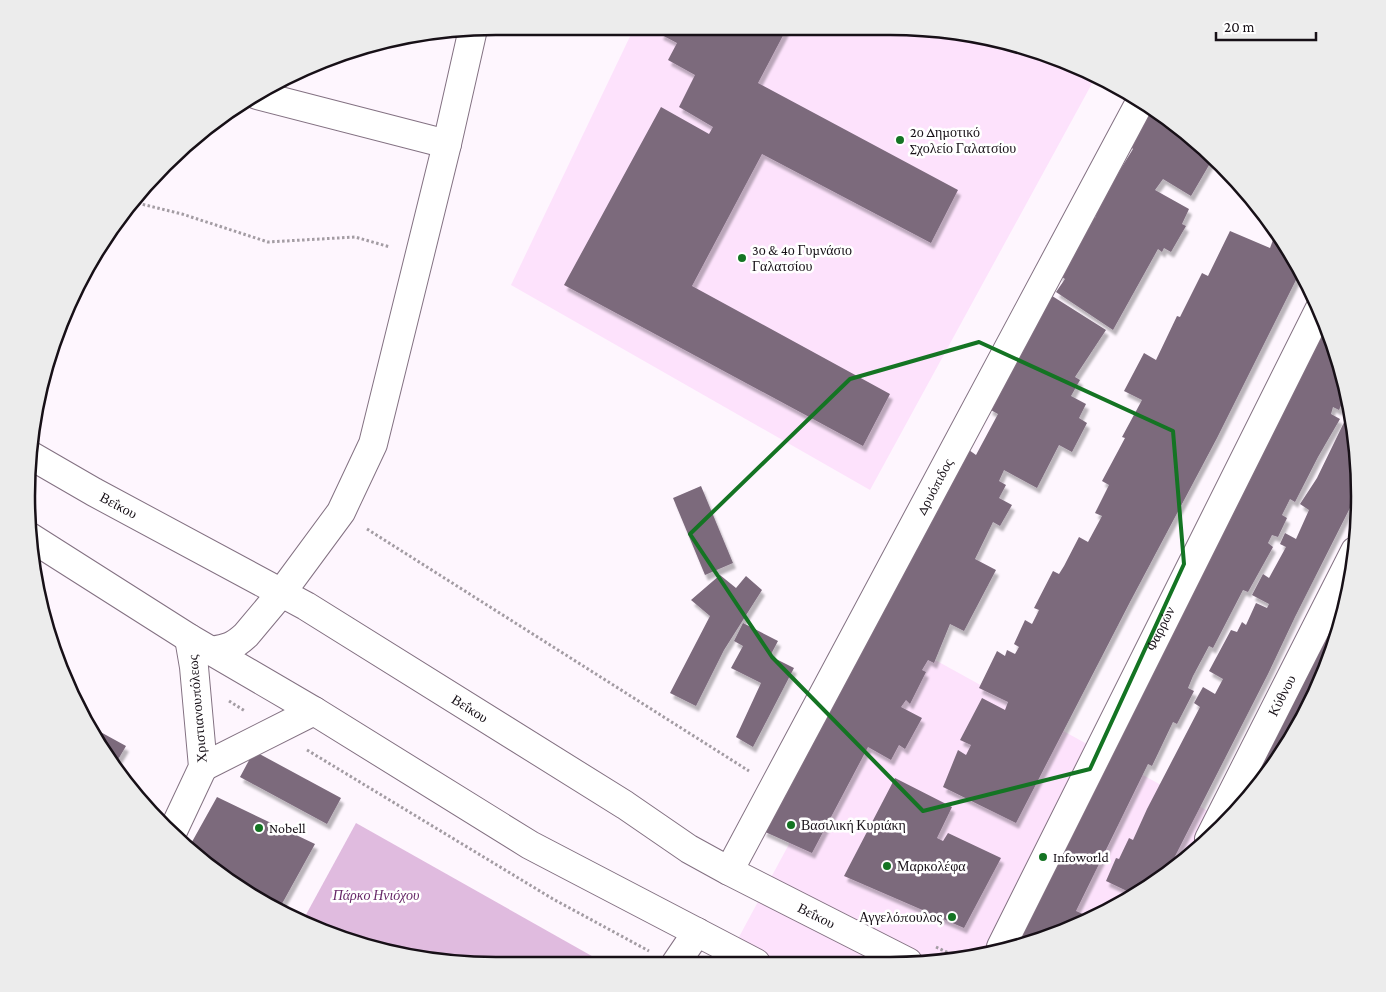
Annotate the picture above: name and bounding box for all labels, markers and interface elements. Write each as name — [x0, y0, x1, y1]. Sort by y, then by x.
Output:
scale bar — [1216, 10, 1316, 42]
text: 20 m — [1224, 19, 1255, 35]
place label: 2ο Δημοτικό Σχολείο Γαλατσίου — [910, 124, 1016, 156]
marker: 2ο Δημοτικό Σχολείο Γαλατσίου — [894, 134, 906, 146]
place label: 3ο & 4ο Γυμνάσιο Γαλατσίου — [752, 242, 852, 274]
marker: 3ο & 4ο Γυμνάσιο Γαλατσίου — [736, 252, 748, 264]
street label: Δρυόπιδος — [913, 455, 956, 517]
street label: Βεΐκου — [97, 489, 140, 522]
street label: Φαρρών — [1142, 604, 1178, 653]
street label: Χριστιανουπόλεως — [184, 654, 210, 764]
street label: Κύθνου — [1265, 672, 1299, 719]
street label: Βεΐκου — [449, 691, 491, 726]
place label: Βασιλική Κυριάκη — [801, 817, 906, 833]
marker: Βασιλική Κυριάκη — [785, 819, 797, 831]
place label: Nobell — [269, 820, 306, 836]
marker: Nobell — [253, 822, 265, 834]
place label: Infoworld — [1053, 849, 1109, 865]
marker: Infoworld — [1037, 851, 1049, 863]
place label: Μαρκολέφα — [897, 858, 966, 874]
marker: Μαρκολέφα — [881, 860, 893, 872]
park label: Πάρκο Ηνιόχου — [332, 887, 419, 903]
street label: Βεΐκου — [795, 899, 838, 932]
place label: Αγγελόπουλος — [859, 909, 942, 925]
marker: Αγγελόπουλος — [946, 911, 958, 923]

